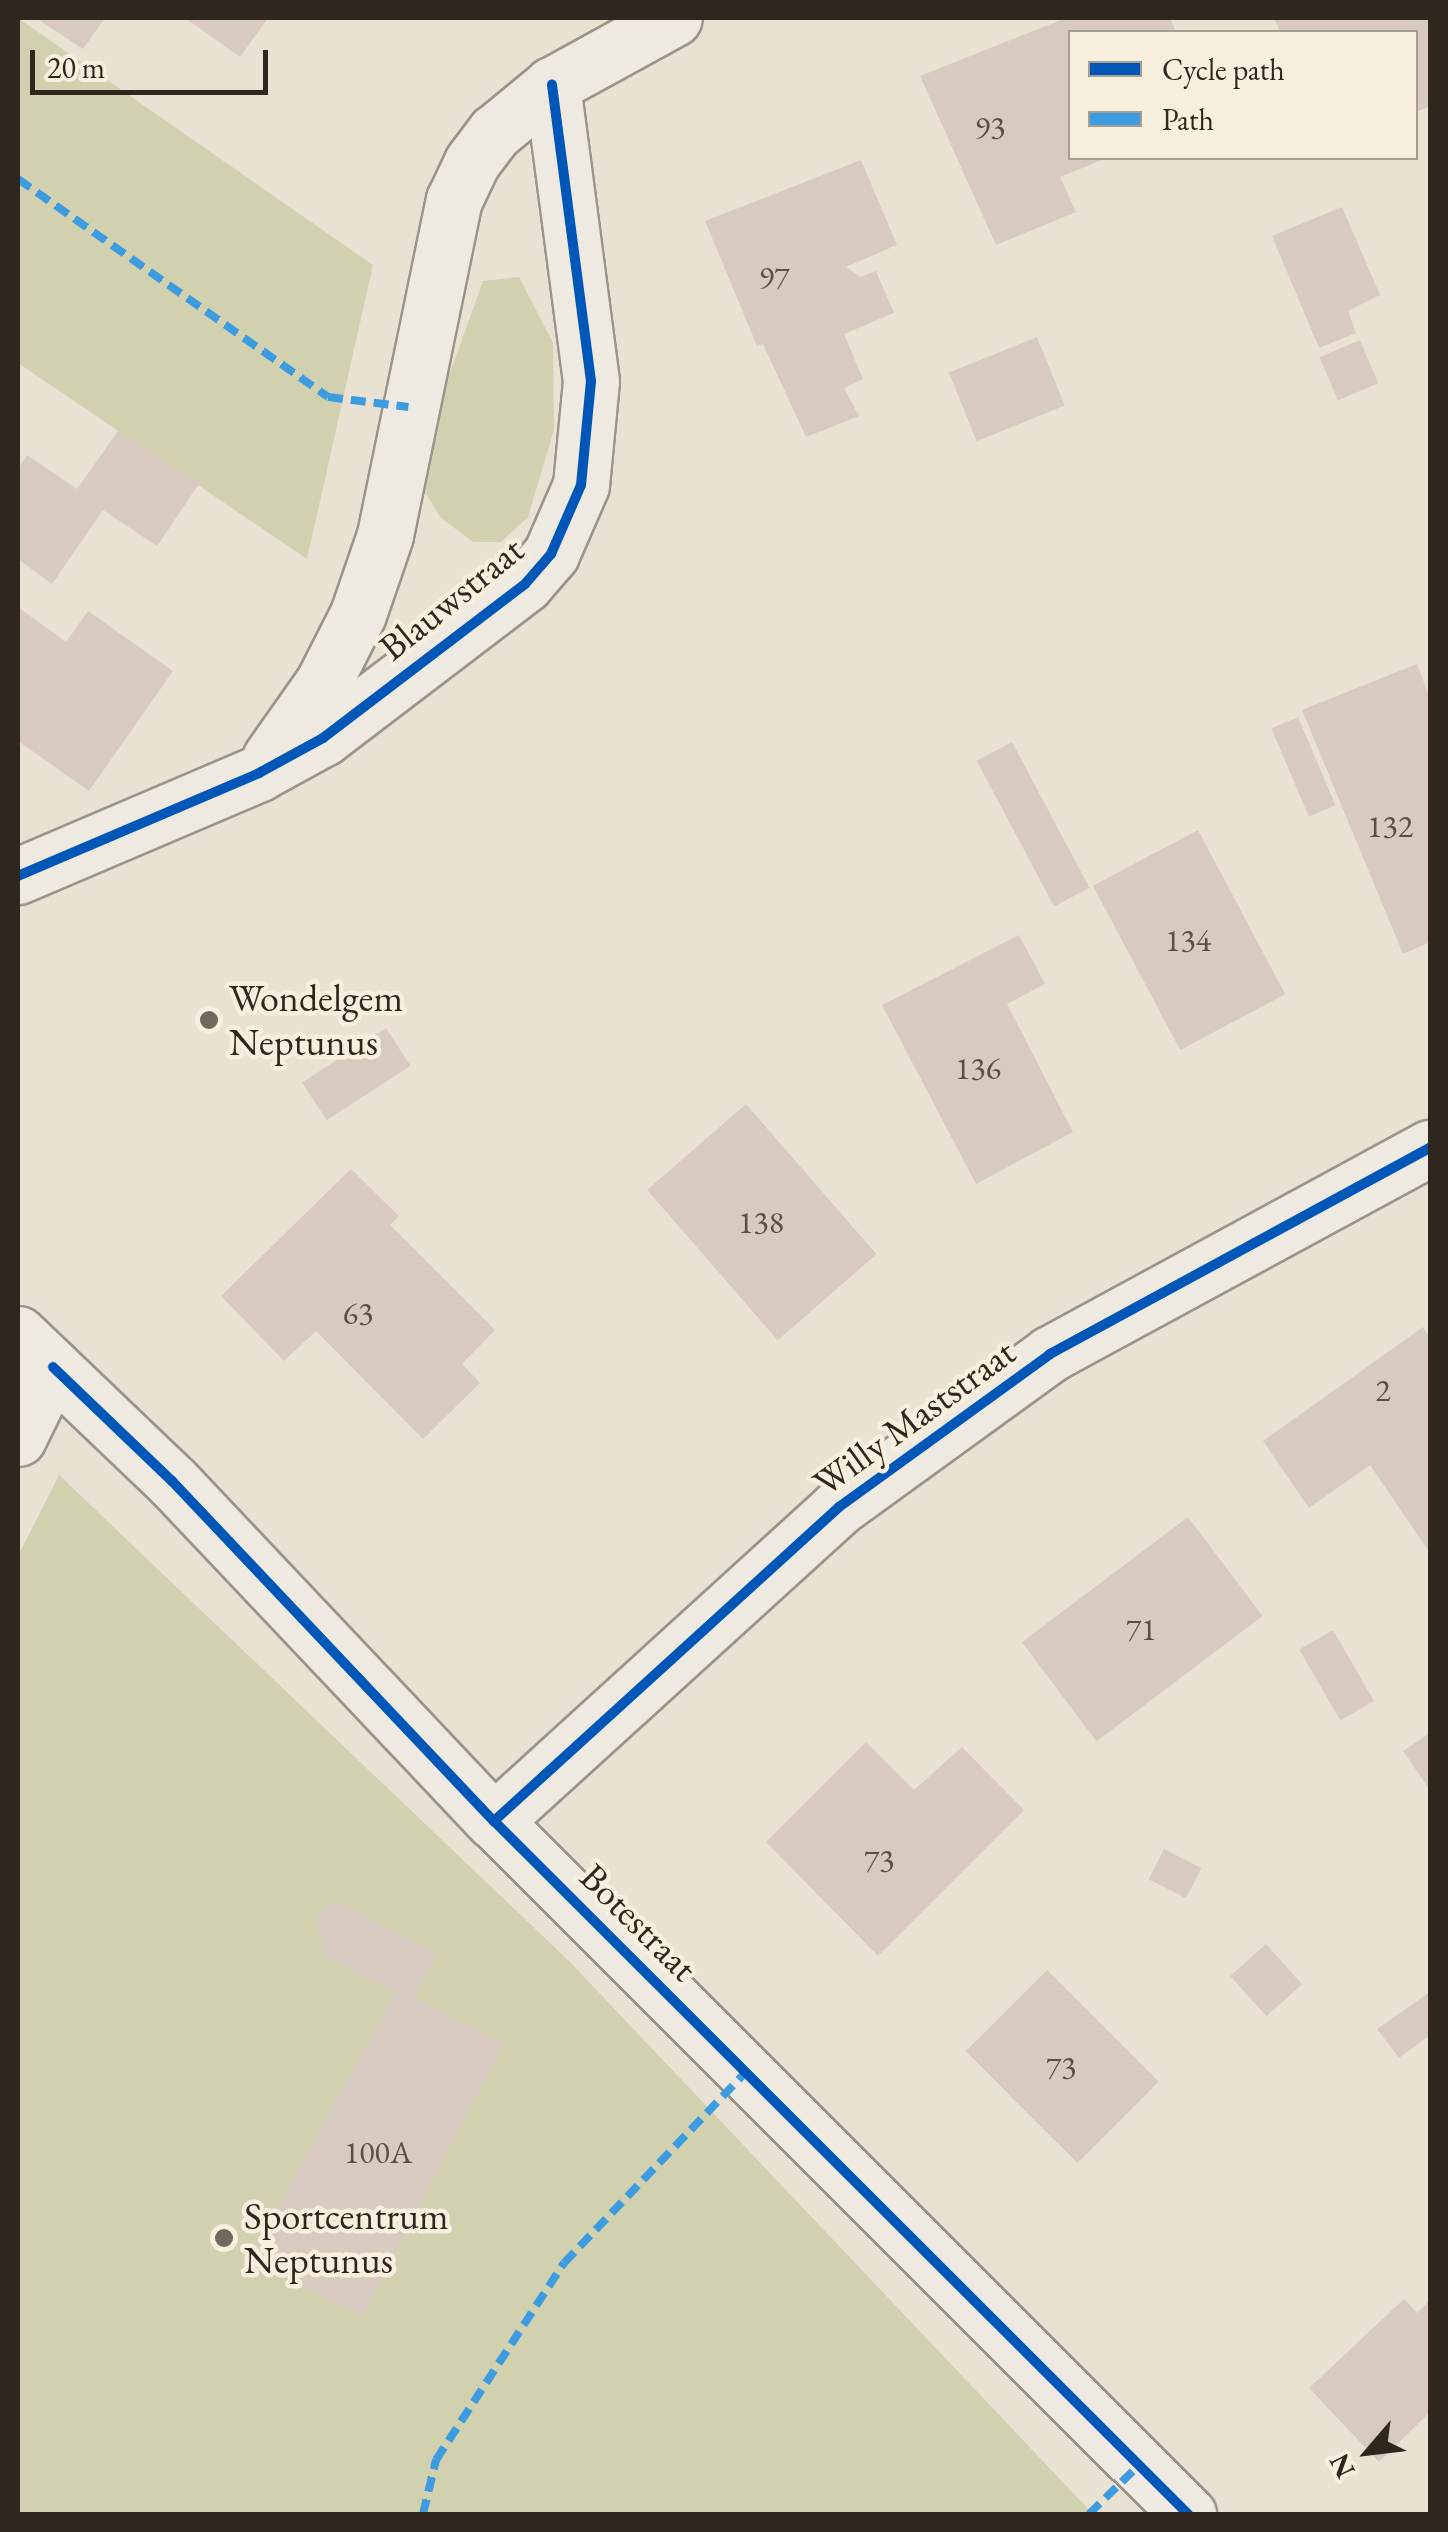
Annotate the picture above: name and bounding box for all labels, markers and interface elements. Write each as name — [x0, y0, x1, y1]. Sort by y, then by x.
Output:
scale bar — [35, 30, 272, 92]
legend — [1068, 30, 1418, 160]
text: 20 m — [47, 48, 105, 87]
text: Cycle path — [1162, 50, 1285, 89]
text: Path — [1162, 100, 1214, 139]
house number: 93 — [975, 108, 1005, 146]
house number: 97 — [759, 258, 789, 296]
street label: Blauwstraat — [370, 526, 532, 670]
house number: 132 — [1367, 807, 1413, 845]
house number: 134 — [1165, 921, 1211, 959]
place label: Wondelgem Neptunus — [229, 975, 403, 1064]
marker: Wondelgem Neptunus — [198, 1009, 220, 1031]
house number: 136 — [955, 1049, 1001, 1087]
house number: 138 — [738, 1203, 784, 1241]
house number: 63 — [343, 1294, 373, 1332]
street label: Willy Maststraat — [804, 1329, 1024, 1505]
house number: 2 — [1375, 1371, 1391, 1409]
house number: 71 — [1126, 1610, 1156, 1648]
house number: 73 — [864, 1841, 894, 1879]
street label: Botestraat — [571, 1854, 707, 1990]
house number: 73 — [1046, 2048, 1076, 2086]
house number: 100A — [344, 2133, 412, 2171]
place label: Sportcentrum Neptunus — [244, 2193, 449, 2282]
marker: Sportcentrum Neptunus — [213, 2227, 235, 2249]
north arrow — [1318, 2402, 1418, 2502]
text: N — [1320, 2448, 1363, 2485]

